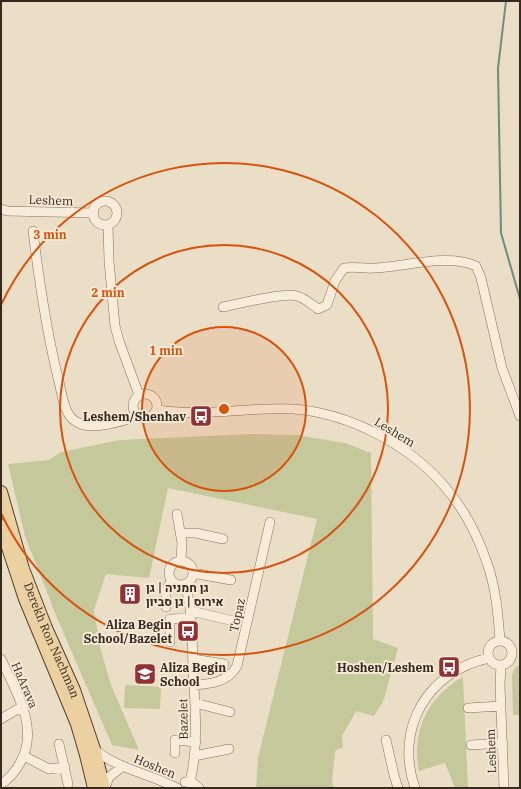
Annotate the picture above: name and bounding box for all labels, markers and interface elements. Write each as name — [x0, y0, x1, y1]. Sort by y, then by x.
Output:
street label: Leshem — [28, 192, 74, 208]
text: 3 min — [33, 227, 67, 242]
text: 2 min — [91, 285, 125, 300]
text: 1 min — [149, 343, 183, 358]
centre of rings — [217, 402, 231, 416]
bus stop icon: Leshem/Shenhav — [188, 403, 214, 429]
place label: Leshem/Shenhav — [83, 409, 186, 424]
street label: Leshem — [372, 414, 419, 450]
street label: Derekh Ron Nachman — [21, 580, 84, 700]
place label: גן חמניה | גן אירוס | גן סביון — [146, 580, 224, 609]
building icon: גן חמניה | גן אירוס | גן סביון — [117, 581, 143, 607]
street label: Topaz — [226, 597, 248, 633]
place label: Aliza Begin School/Bazelet — [84, 617, 173, 646]
bus stop icon: Aliza Begin School/Bazelet — [175, 618, 201, 644]
bus stop icon: Hoshen/Leshem — [436, 654, 462, 680]
street label: HaArava — [9, 660, 42, 711]
place label: Aliza Begin School — [160, 660, 226, 689]
place label: Hoshen/Leshem — [337, 660, 434, 675]
school or university icon: Aliza Begin School — [132, 661, 158, 687]
street label: Bazelet — [175, 698, 191, 740]
street label: Leshem — [483, 728, 499, 774]
street label: Hoshen — [132, 751, 178, 781]

